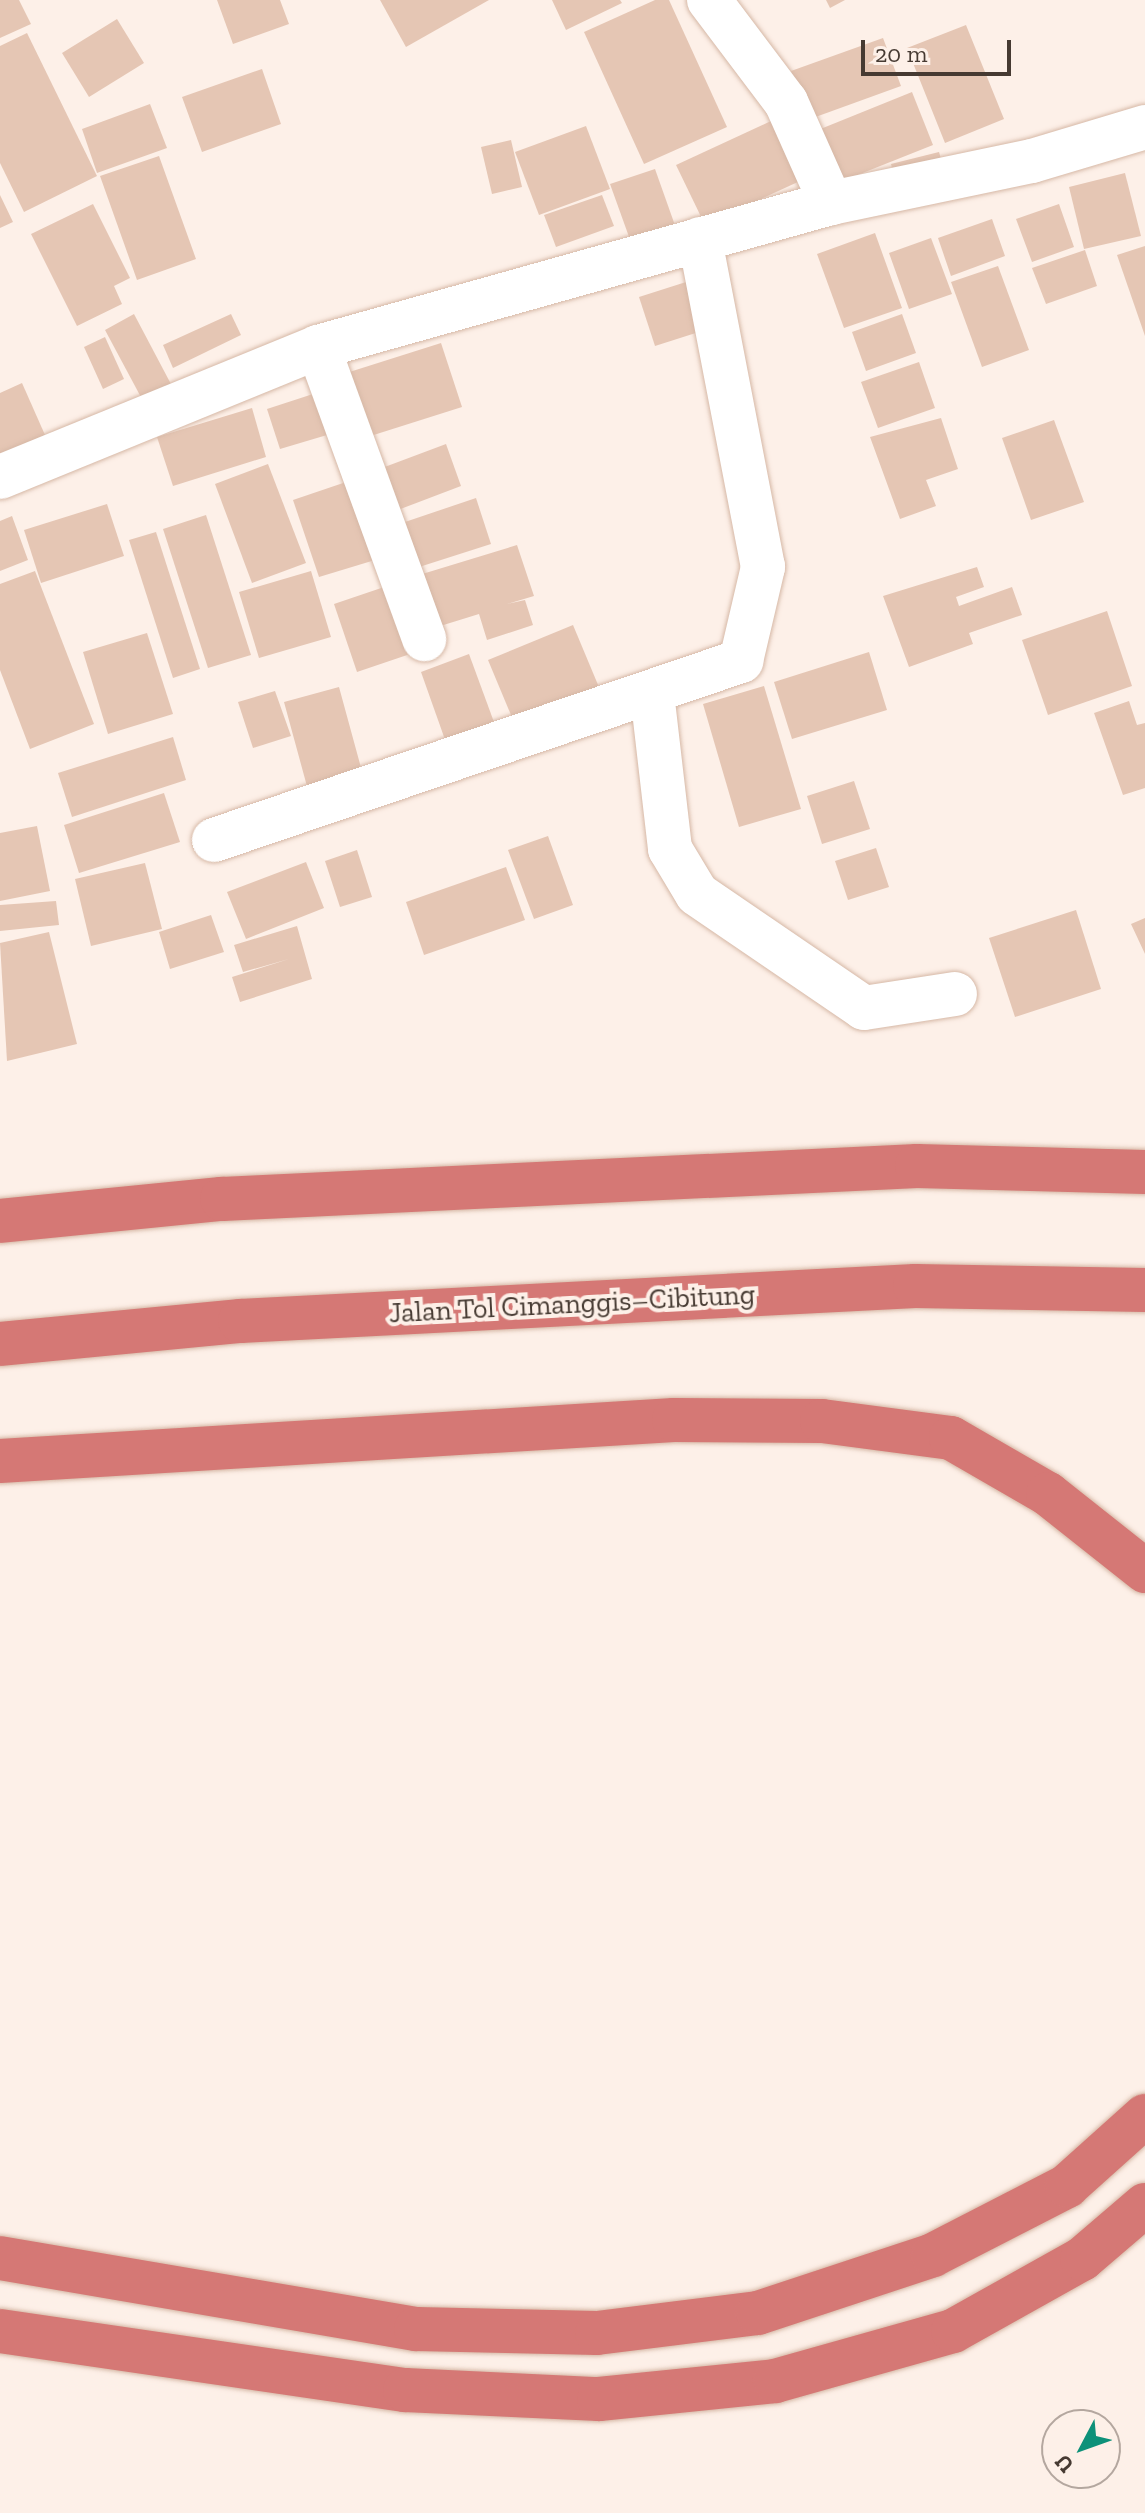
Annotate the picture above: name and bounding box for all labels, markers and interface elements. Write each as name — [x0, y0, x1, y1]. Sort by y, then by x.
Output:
scale bar — [865, 24, 1015, 74]
text: 20 m — [875, 39, 927, 68]
street label: Jalan Tol Cimanggis–Cibitung — [388, 1278, 756, 1330]
north arrow — [1041, 2409, 1121, 2489]
text: U — [1049, 2449, 1079, 2479]

